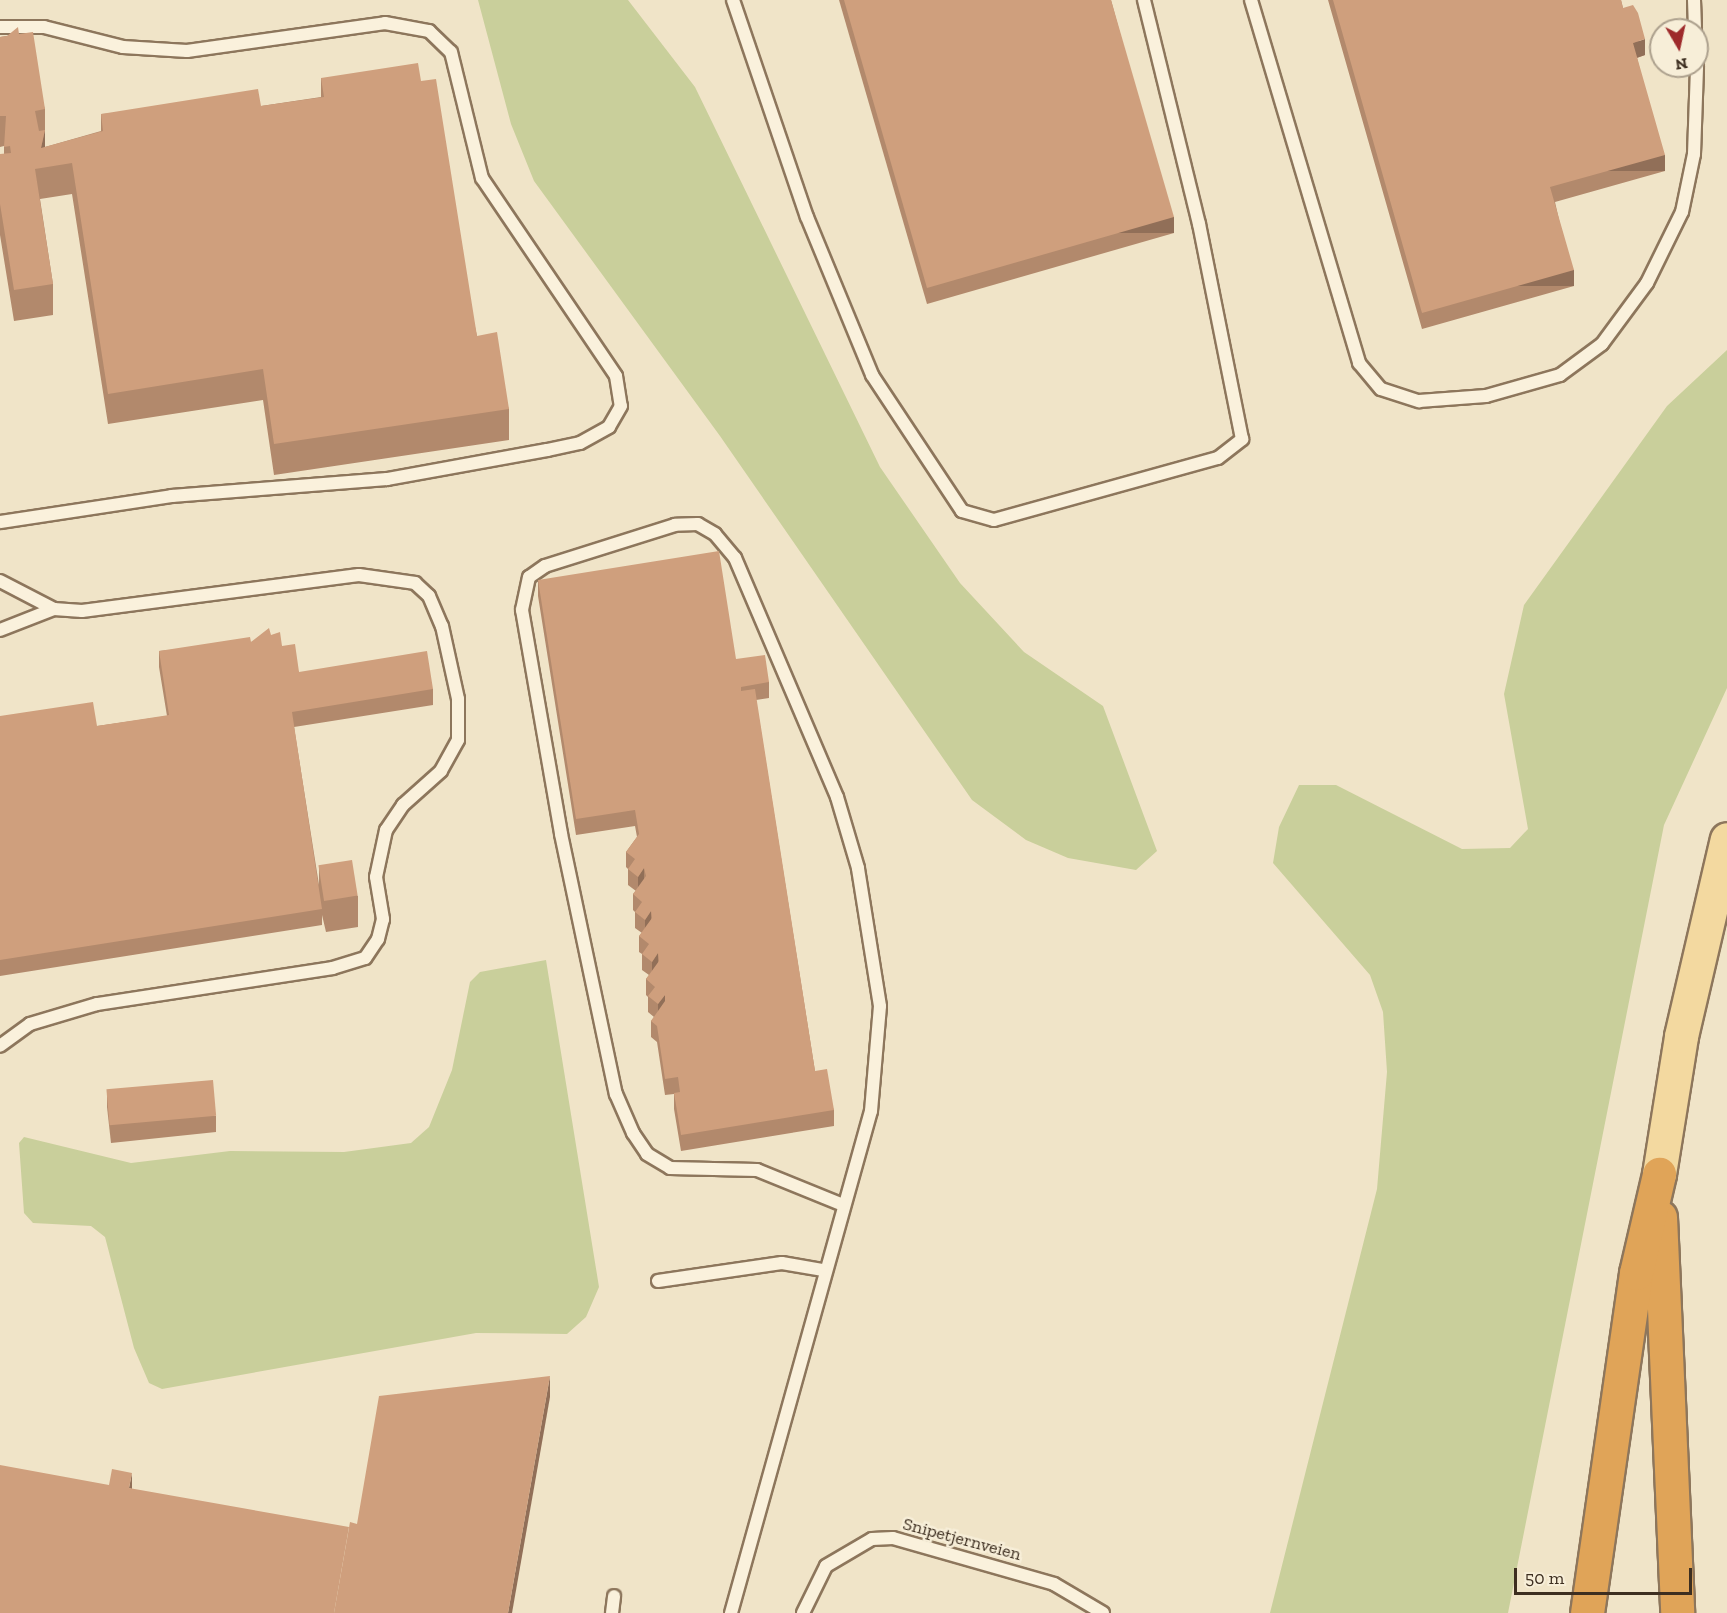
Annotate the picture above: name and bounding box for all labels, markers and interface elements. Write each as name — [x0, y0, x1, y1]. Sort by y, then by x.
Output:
north arrow — [1649, 18, 1709, 78]
text: N — [1674, 54, 1689, 75]
street label: Snipetjernveien — [900, 1513, 1024, 1565]
scale bar — [1517, 1556, 1696, 1594]
text: 50 m — [1525, 1567, 1564, 1589]

